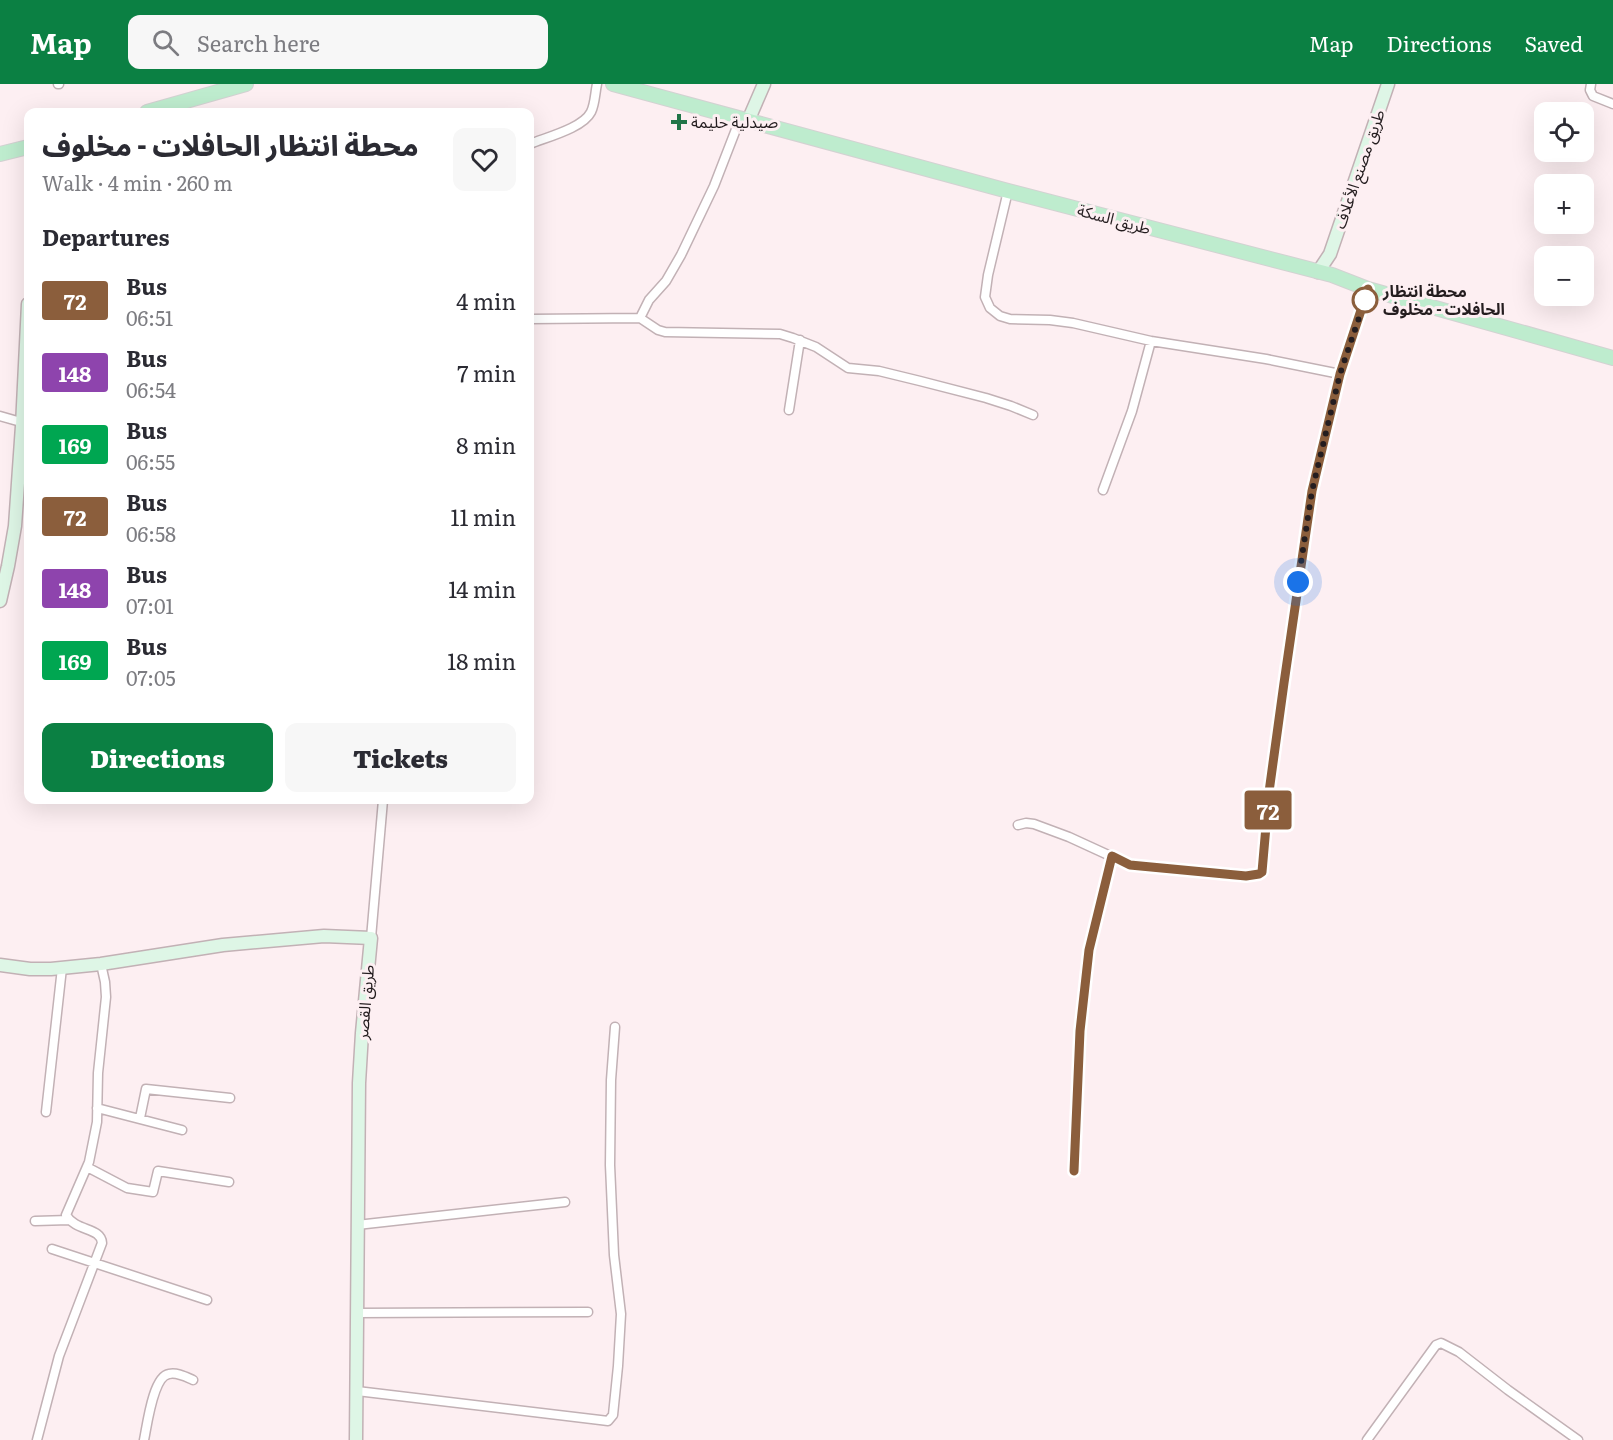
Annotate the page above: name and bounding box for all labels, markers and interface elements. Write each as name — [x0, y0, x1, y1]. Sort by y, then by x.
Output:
search box — [128, 15, 548, 69]
text: Map — [30, 21, 92, 63]
icon: search — [149, 26, 182, 59]
text: Search here — [197, 26, 320, 59]
text: Map — [1309, 27, 1354, 58]
text: Directions — [1387, 27, 1492, 58]
text: Saved — [1525, 27, 1583, 58]
map controls — [1534, 102, 1594, 306]
button: locate — [1534, 102, 1594, 162]
street label: طريق مصنع الأعلاف — [1326, 106, 1392, 232]
place label: صيدلية حليمة — [691, 109, 778, 133]
marker: صيدلية حليمة — [672, 115, 686, 129]
text: محطة انتظار الحافلات - مخلوف — [42, 123, 419, 165]
button: heart — [453, 128, 516, 191]
text: Walk · 4 min · 260 m — [42, 167, 233, 197]
button: + — [1534, 174, 1594, 234]
street label: طريق السكة — [1075, 197, 1154, 239]
text: Departures — [42, 220, 169, 253]
button: − — [1534, 246, 1594, 306]
text: Bus — [126, 269, 167, 302]
place label: محطة انتظار الحافلات - مخلوف — [1382, 278, 1505, 320]
text: 4 min — [456, 284, 516, 317]
text: 72 — [64, 285, 86, 316]
marker: محطة انتظار الحافلات - مخلوف — [1352, 287, 1378, 313]
text: 06:51 — [126, 302, 173, 332]
text: Bus — [126, 341, 167, 374]
text: 7 min — [457, 356, 516, 389]
text: 148 — [59, 357, 91, 388]
text: 06:54 — [126, 374, 176, 404]
text: Bus — [126, 413, 167, 446]
text: 8 min — [456, 428, 516, 461]
text: 169 — [58, 429, 92, 460]
text: 06:55 — [126, 446, 175, 476]
text: Bus — [126, 485, 167, 518]
text: 11 min — [450, 500, 516, 533]
text: 72 — [64, 501, 86, 532]
text: 06:58 — [126, 518, 176, 548]
text: Bus — [126, 557, 167, 590]
your location — [1283, 567, 1313, 597]
text: 14 min — [448, 572, 516, 605]
text: 148 — [59, 573, 91, 604]
text: 07:01 — [126, 590, 174, 620]
text: Bus — [126, 629, 167, 662]
text: 18 min — [447, 644, 516, 677]
text: 169 — [58, 645, 92, 676]
text: 07:05 — [126, 662, 176, 692]
button: Directions — [42, 723, 273, 792]
button: Tickets — [285, 723, 516, 792]
line badge: 72 — [1241, 790, 1295, 830]
text: 72 — [1257, 795, 1279, 826]
street label: طريق القصر — [349, 963, 379, 1041]

